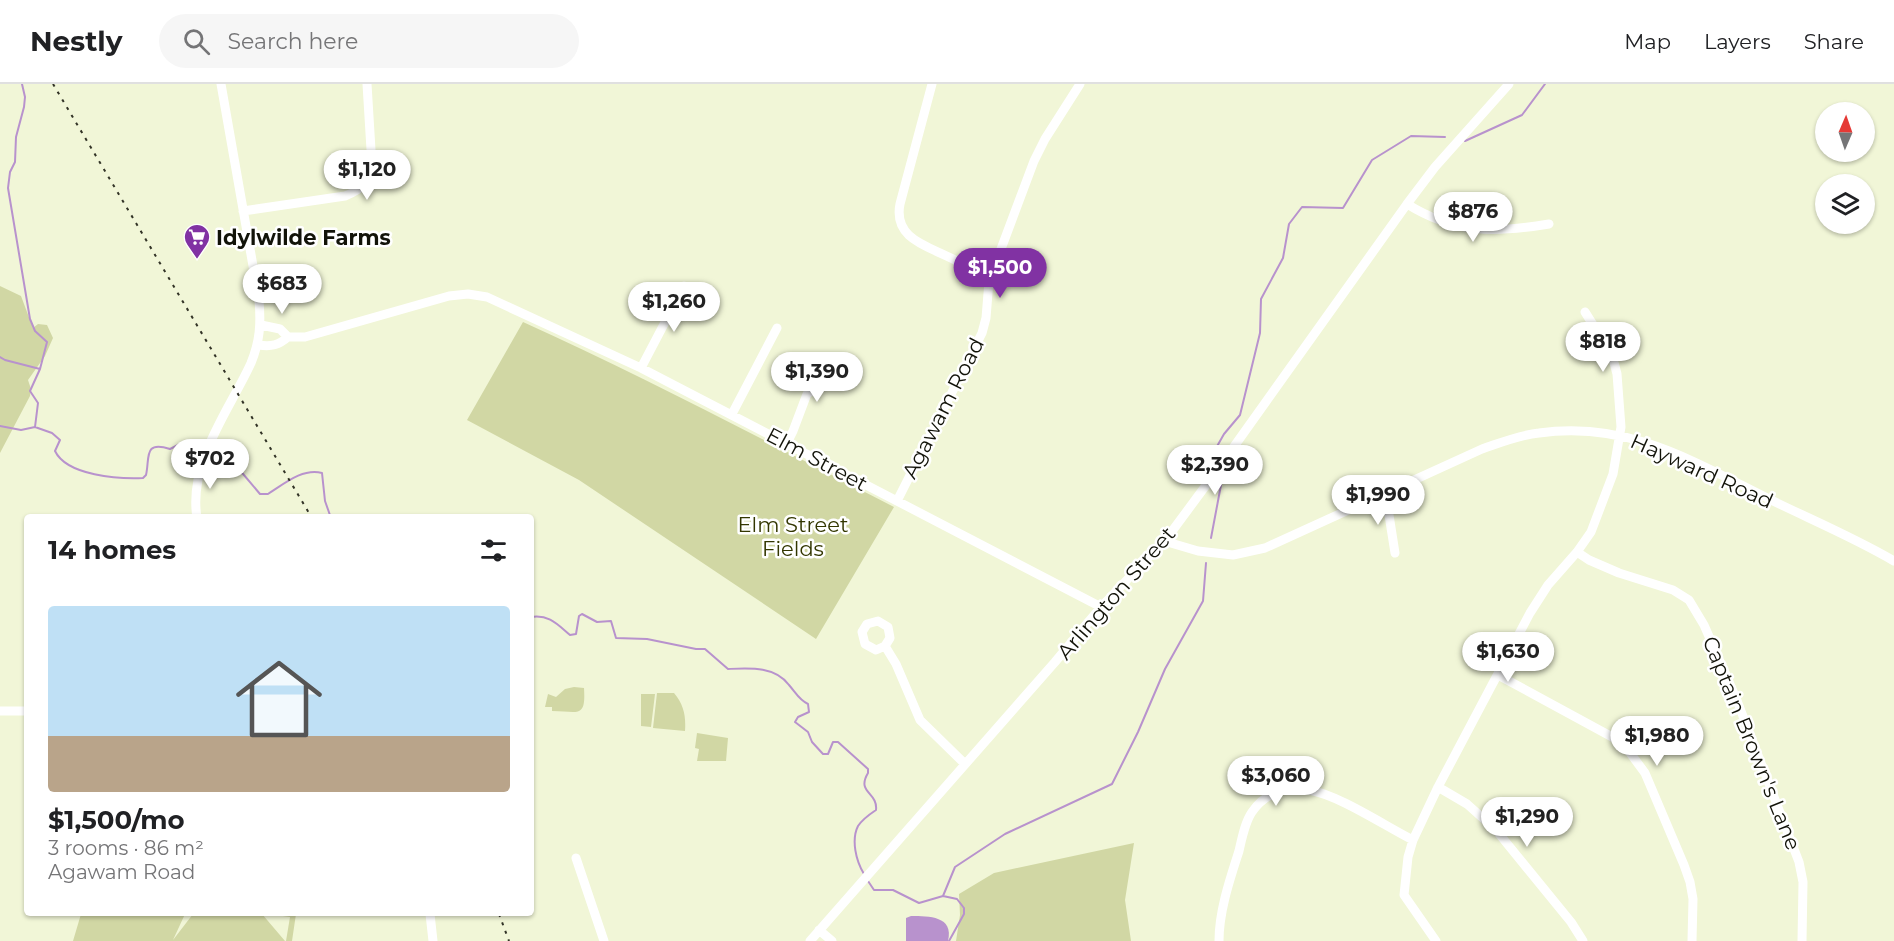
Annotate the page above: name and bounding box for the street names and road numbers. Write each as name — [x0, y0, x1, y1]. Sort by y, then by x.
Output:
street label: Agawam Road — [897, 333, 989, 483]
street label: Elm Street — [762, 422, 872, 496]
street label: Hayward Road — [1627, 428, 1777, 514]
street label: Arlington Street — [1052, 522, 1180, 664]
street label: Captain Brown's Lane — [1698, 632, 1806, 854]

